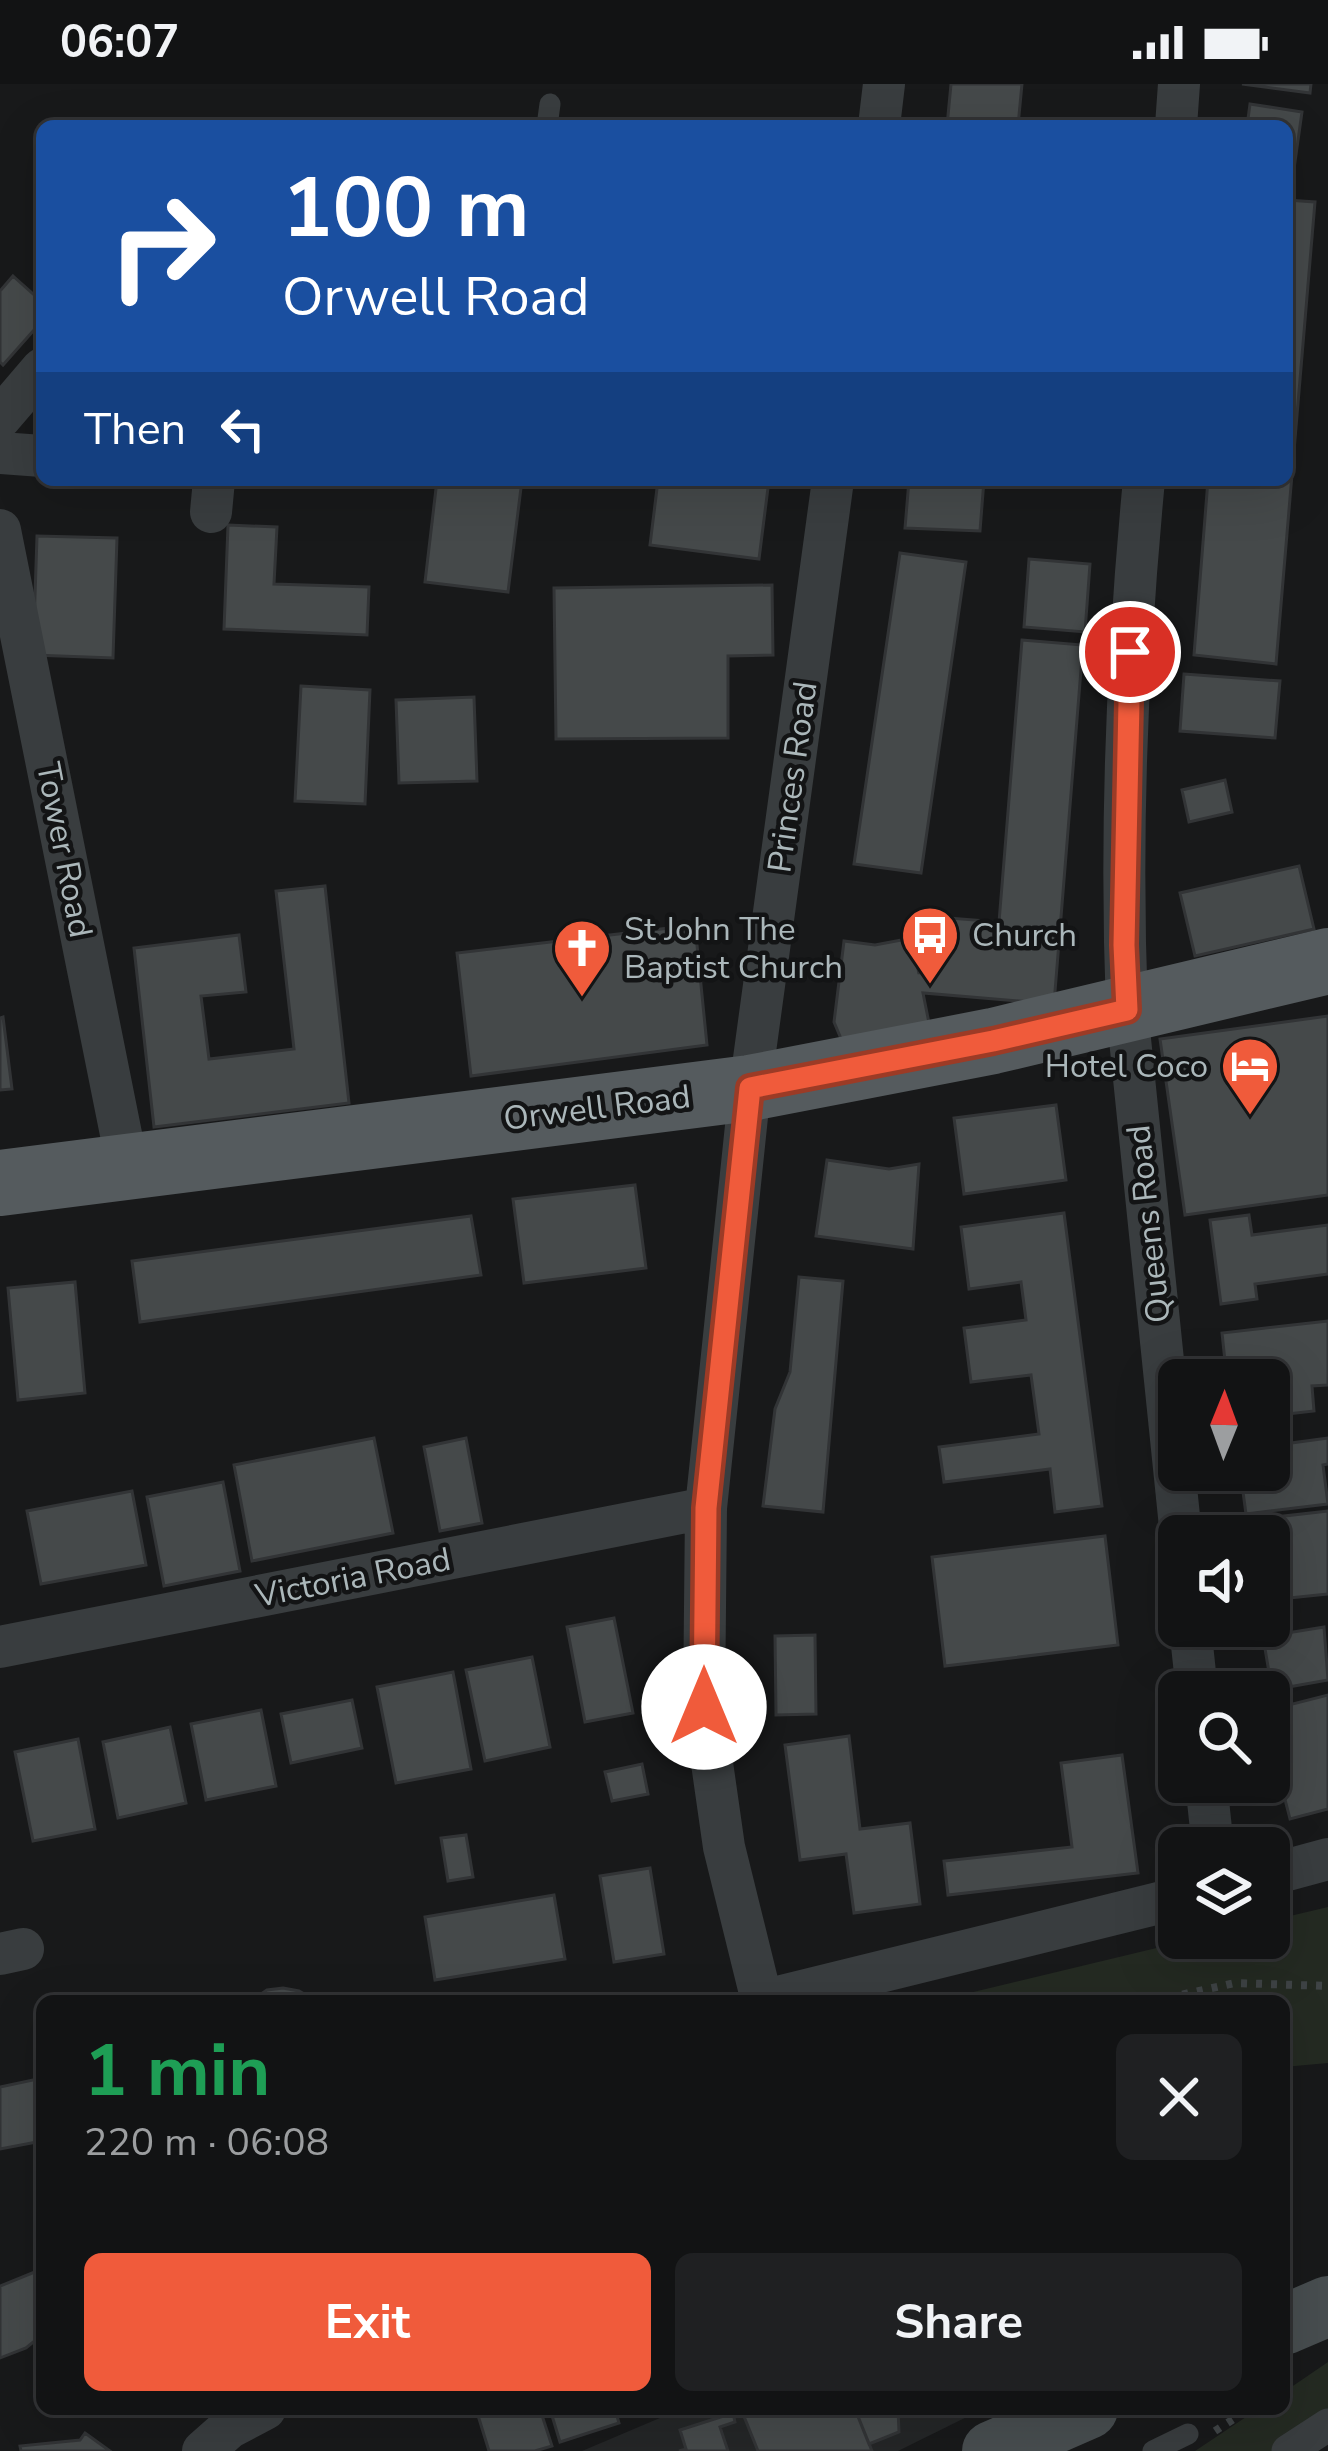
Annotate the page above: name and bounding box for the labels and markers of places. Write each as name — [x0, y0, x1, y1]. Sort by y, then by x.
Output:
pin — [1079, 601, 1181, 703]
bus stop icon: Church — [899, 904, 961, 986]
place label: St John The Baptist Church — [624, 907, 843, 990]
place label: Church — [972, 913, 1077, 958]
church icon: St John The Baptist Church — [551, 917, 613, 999]
hotel icon: Hotel Coco — [1219, 1035, 1281, 1117]
place label: Hotel Coco — [1045, 1044, 1208, 1089]

